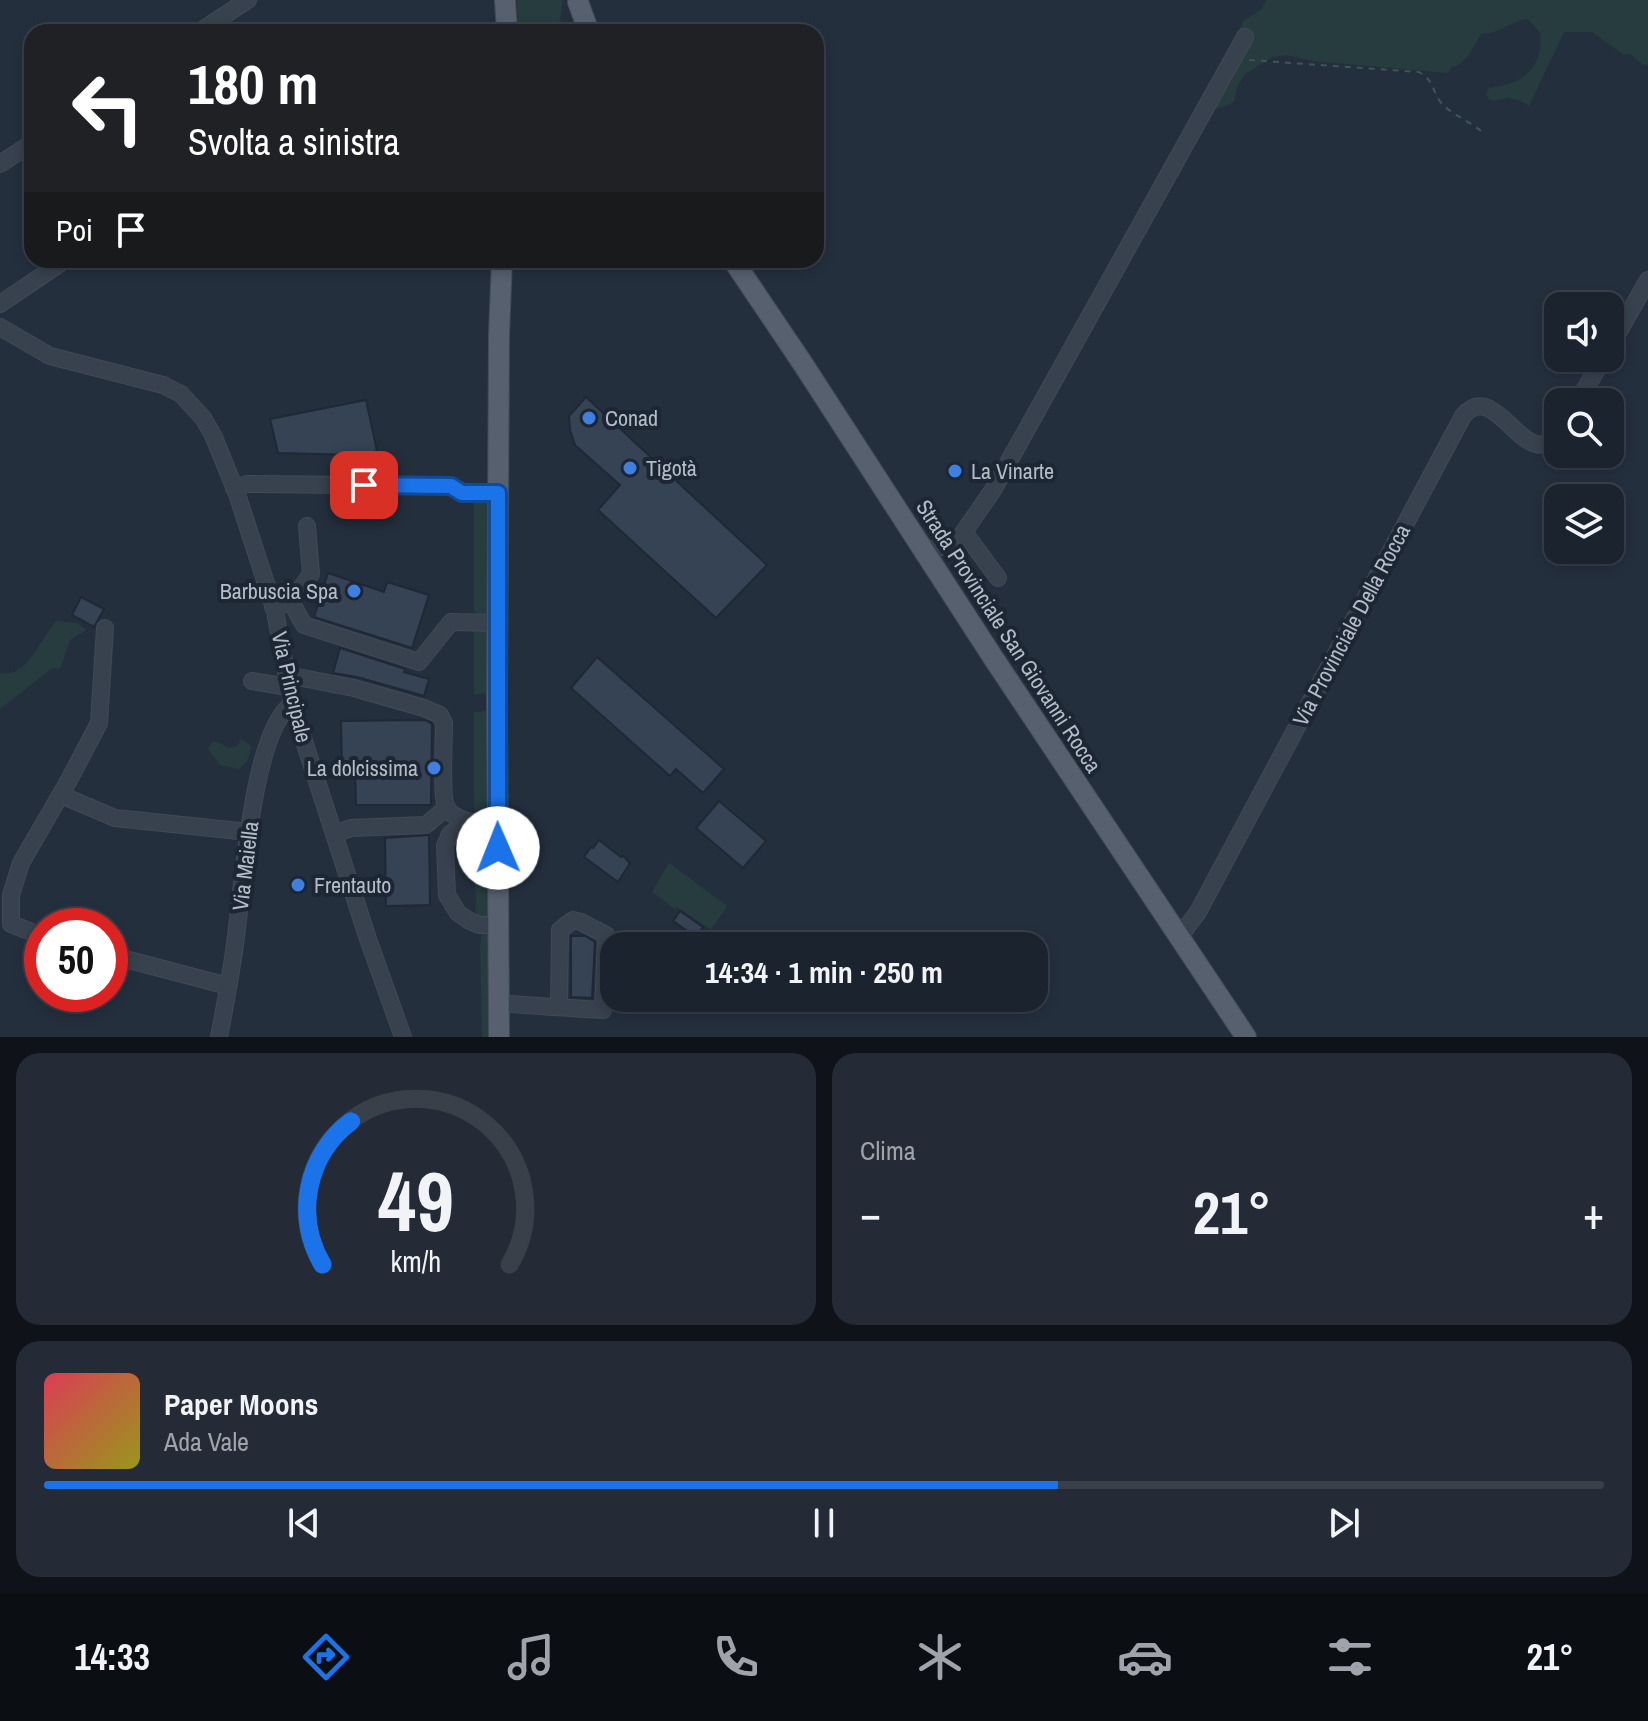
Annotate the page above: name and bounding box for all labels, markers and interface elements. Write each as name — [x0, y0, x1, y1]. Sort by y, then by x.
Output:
text: 180 m — [188, 46, 318, 121]
icon: left — [56, 56, 160, 160]
text: Svolta a sinistra — [188, 118, 400, 166]
icon: arrive — [109, 208, 153, 252]
text: Poi — [56, 210, 93, 250]
map controls — [1544, 292, 1624, 564]
button: sound — [1544, 292, 1624, 372]
button: search — [1544, 388, 1624, 468]
place label: Conad — [605, 403, 658, 433]
marker: Conad — [580, 409, 598, 427]
pin — [330, 451, 398, 519]
place label: Tigotà — [646, 453, 697, 483]
place label: La Vinarte — [971, 456, 1054, 486]
marker: Tigotà — [621, 459, 639, 477]
marker: La Vinarte — [946, 462, 964, 480]
icon: arrive — [342, 463, 386, 507]
button: layers — [1544, 484, 1624, 564]
street label: Strada Provinciale San Giovanni Rocca — [909, 494, 1109, 778]
street label: Via Provinciale Della Rocca — [1285, 519, 1417, 731]
place label: Barbuscia Spa — [220, 576, 338, 606]
marker: Barbuscia Spa — [345, 582, 363, 600]
street label: Via Principale — [265, 629, 319, 745]
place label: La dolcissima — [307, 753, 418, 783]
marker: La dolcissima — [425, 759, 443, 777]
position arrow — [456, 806, 540, 890]
street label: Via Maiella — [225, 820, 265, 912]
place label: Frentauto — [314, 870, 391, 900]
marker: Frentauto — [289, 876, 307, 894]
speed limit sign: 50 — [24, 908, 128, 1012]
text: 14:34 · 1 min · 250 m — [705, 952, 943, 992]
text: Clima — [860, 1133, 916, 1168]
text: 49 — [378, 1145, 454, 1257]
text: 21° — [1193, 1172, 1271, 1253]
text: − — [860, 1183, 881, 1243]
text: + — [1583, 1183, 1604, 1243]
text: km/h — [391, 1242, 441, 1281]
text: Paper Moons — [164, 1384, 318, 1424]
text: Ada Vale — [164, 1424, 249, 1459]
icon: previous — [282, 1501, 326, 1545]
icon: pause — [802, 1501, 846, 1545]
icon: next — [1322, 1501, 1366, 1545]
icon: directions — [298, 1629, 354, 1685]
icon: music — [503, 1629, 559, 1685]
icon: phone — [708, 1629, 764, 1685]
icon: climate — [912, 1629, 968, 1685]
icon: car — [1117, 1629, 1173, 1685]
icon: filters — [1322, 1629, 1378, 1685]
text: 14:33 — [74, 1633, 150, 1681]
text: 21° — [1526, 1633, 1574, 1681]

